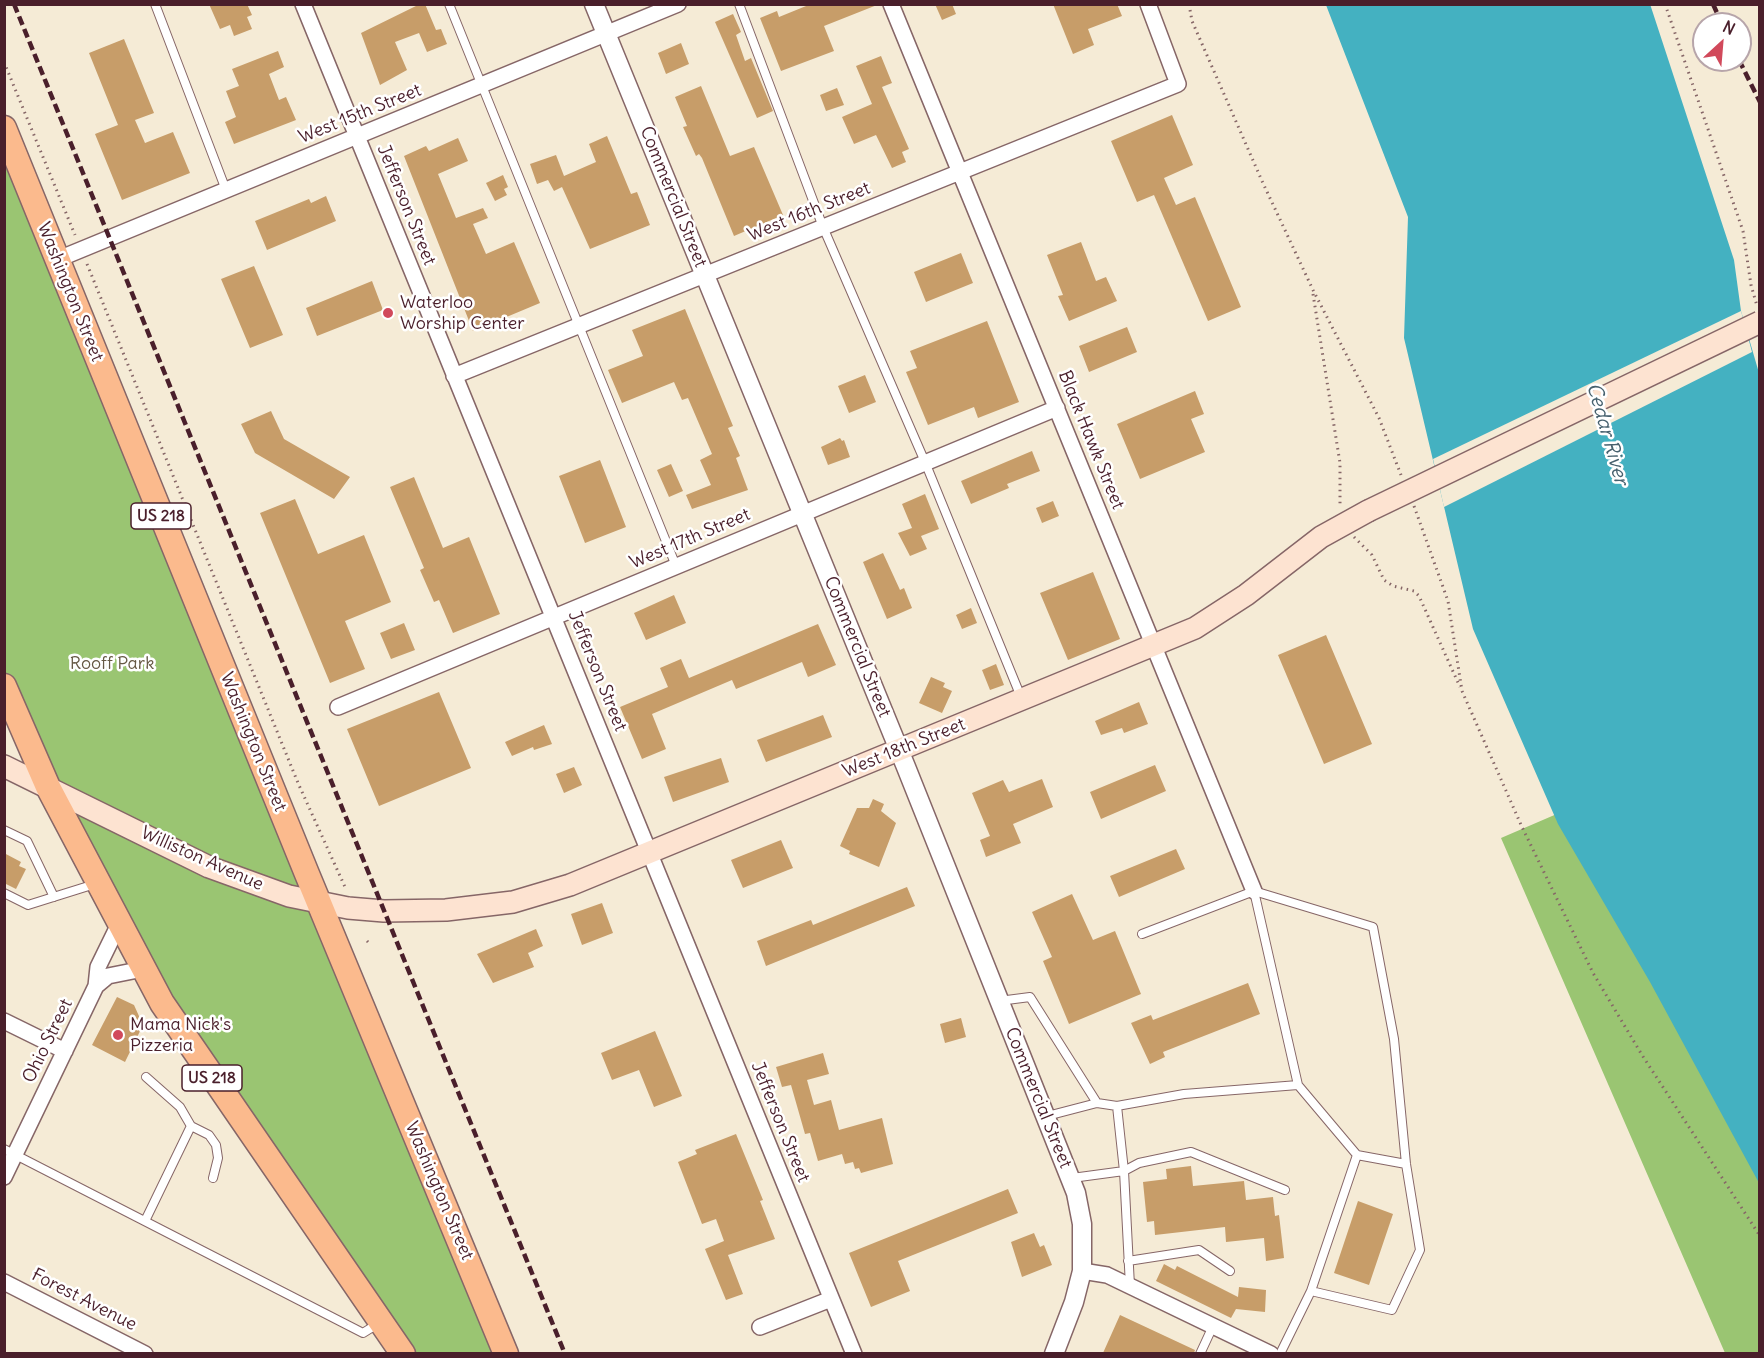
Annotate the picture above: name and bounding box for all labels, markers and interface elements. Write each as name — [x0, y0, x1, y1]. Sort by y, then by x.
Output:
north arrow — [1692, 12, 1752, 72]
text: N — [1720, 16, 1738, 39]
street label: West 15th Street — [296, 80, 424, 148]
street label: Commercial Street — [635, 123, 711, 271]
street label: Jefferson Street — [372, 141, 440, 269]
street label: West 16th Street — [745, 178, 873, 246]
street label: Washington Street — [32, 219, 108, 365]
place label: Waterloo Worship Center — [400, 292, 525, 334]
marker: Waterloo Worship Center — [381, 306, 395, 320]
street label: Black Hawk Street — [1053, 368, 1129, 512]
water label: Cedar River — [1581, 380, 1633, 488]
road number: US 218 — [131, 503, 191, 529]
street label: West 17th Street — [627, 504, 753, 574]
street label: Commercial Street — [819, 573, 895, 721]
street label: Jefferson Street — [563, 607, 631, 735]
park label: Rooff Park — [70, 653, 154, 675]
street label: Washington Street — [215, 669, 291, 815]
street label: West 18th Street — [840, 714, 968, 782]
street label: Williston Avenue — [137, 822, 267, 896]
street label: Ohio Street — [18, 995, 78, 1087]
place label: Mama Nick's Pizzeria — [130, 1014, 231, 1056]
street label: Commercial Street — [1000, 1024, 1076, 1172]
marker: Mama Nick's Pizzeria — [111, 1028, 125, 1042]
street label: Jefferson Street — [746, 1058, 814, 1186]
road number: US 218 — [182, 1065, 242, 1091]
street label: Washington Street — [400, 1119, 478, 1263]
street label: Forest Avenue — [28, 1264, 140, 1336]

